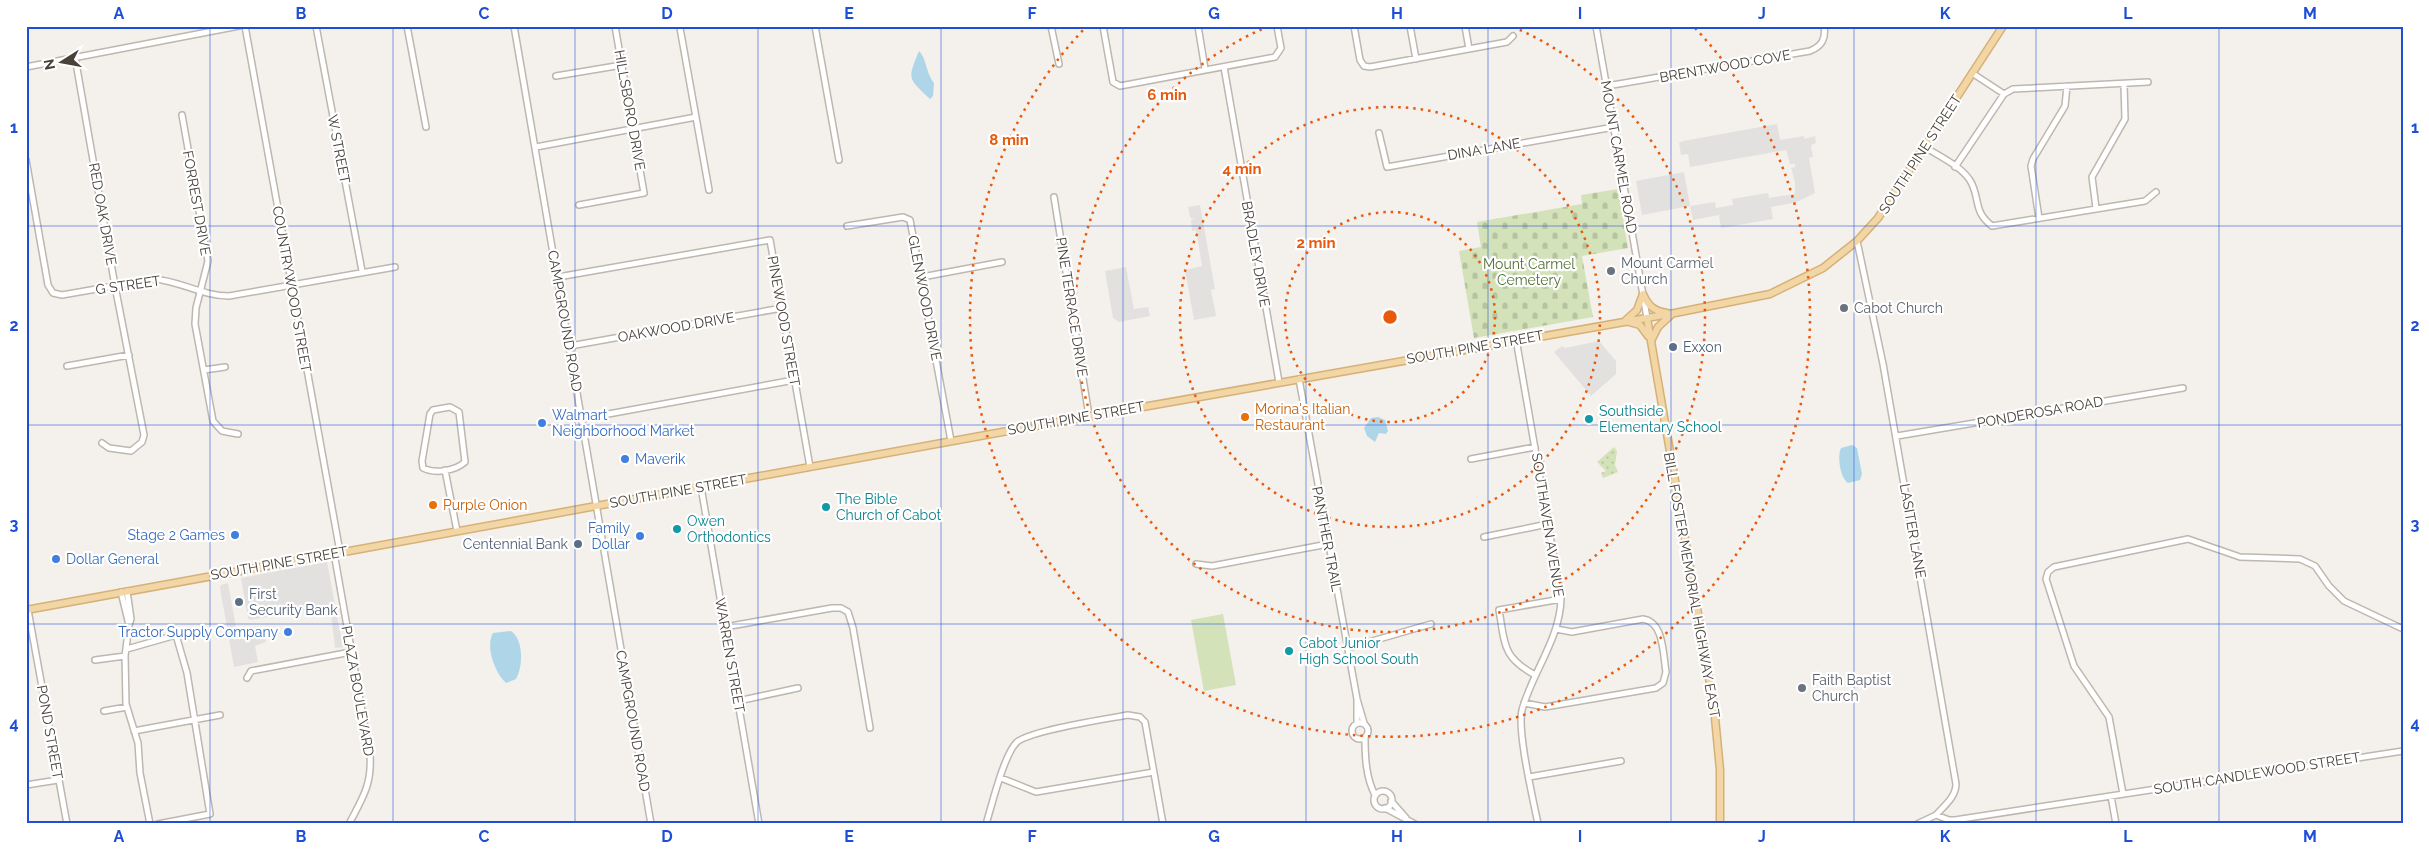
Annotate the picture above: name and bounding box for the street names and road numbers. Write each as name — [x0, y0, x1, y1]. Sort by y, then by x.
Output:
street label: BRENTWOOD COVE — [1658, 47, 1792, 85]
street label: HILLSBORO DRIVE — [611, 48, 649, 172]
street label: MOUNT CARMEL ROAD — [1598, 79, 1640, 235]
street label: SOUTH PINE STREET — [1875, 91, 1965, 217]
street label: W STREET — [325, 113, 354, 185]
street label: DINA LANE — [1446, 135, 1522, 163]
street label: FORREST DRIVE — [180, 149, 214, 257]
street label: RED OAK DRIVE — [86, 161, 120, 267]
street label: BRADLEY DRIVE — [1239, 200, 1273, 308]
street label: COUNTRYWOOD STREET — [269, 205, 315, 374]
street label: GLENWOOD DRIVE — [905, 234, 945, 362]
street label: PINE TERRACE DRIVE — [1053, 236, 1091, 378]
street label: CAMPGROUND ROAD — [545, 249, 585, 393]
street label: PINEWOOD STREET — [765, 255, 803, 388]
street label: G STREET — [95, 272, 162, 297]
street label: OAKWOOD DRIVE — [616, 309, 736, 345]
street label: SOUTH PINE STREET — [1405, 327, 1545, 367]
street label: PONDEROSA ROAD — [1976, 393, 2104, 431]
street label: SOUTH PINE STREET — [1006, 398, 1146, 438]
street label: BILL FOSTER MEMORIAL HIGHWAY EAST — [1661, 451, 1723, 720]
street label: SOUTHAVEN AVENUE — [1529, 452, 1567, 598]
street label: SOUTH PINE STREET — [608, 471, 748, 511]
street label: LASITER LANE — [1897, 482, 1929, 580]
street label: PANTHER TRAIL — [1309, 485, 1345, 593]
street label: SOUTH PINE STREET — [209, 543, 349, 583]
street label: WARREN STREET — [712, 596, 748, 714]
street label: PLAZA BOULEVARD — [339, 625, 377, 757]
street label: CAMPGROUND ROAD — [613, 649, 653, 793]
street label: POND STREET — [34, 684, 66, 781]
street label: SOUTH CANDLEWOOD STREET — [2152, 749, 2362, 797]

